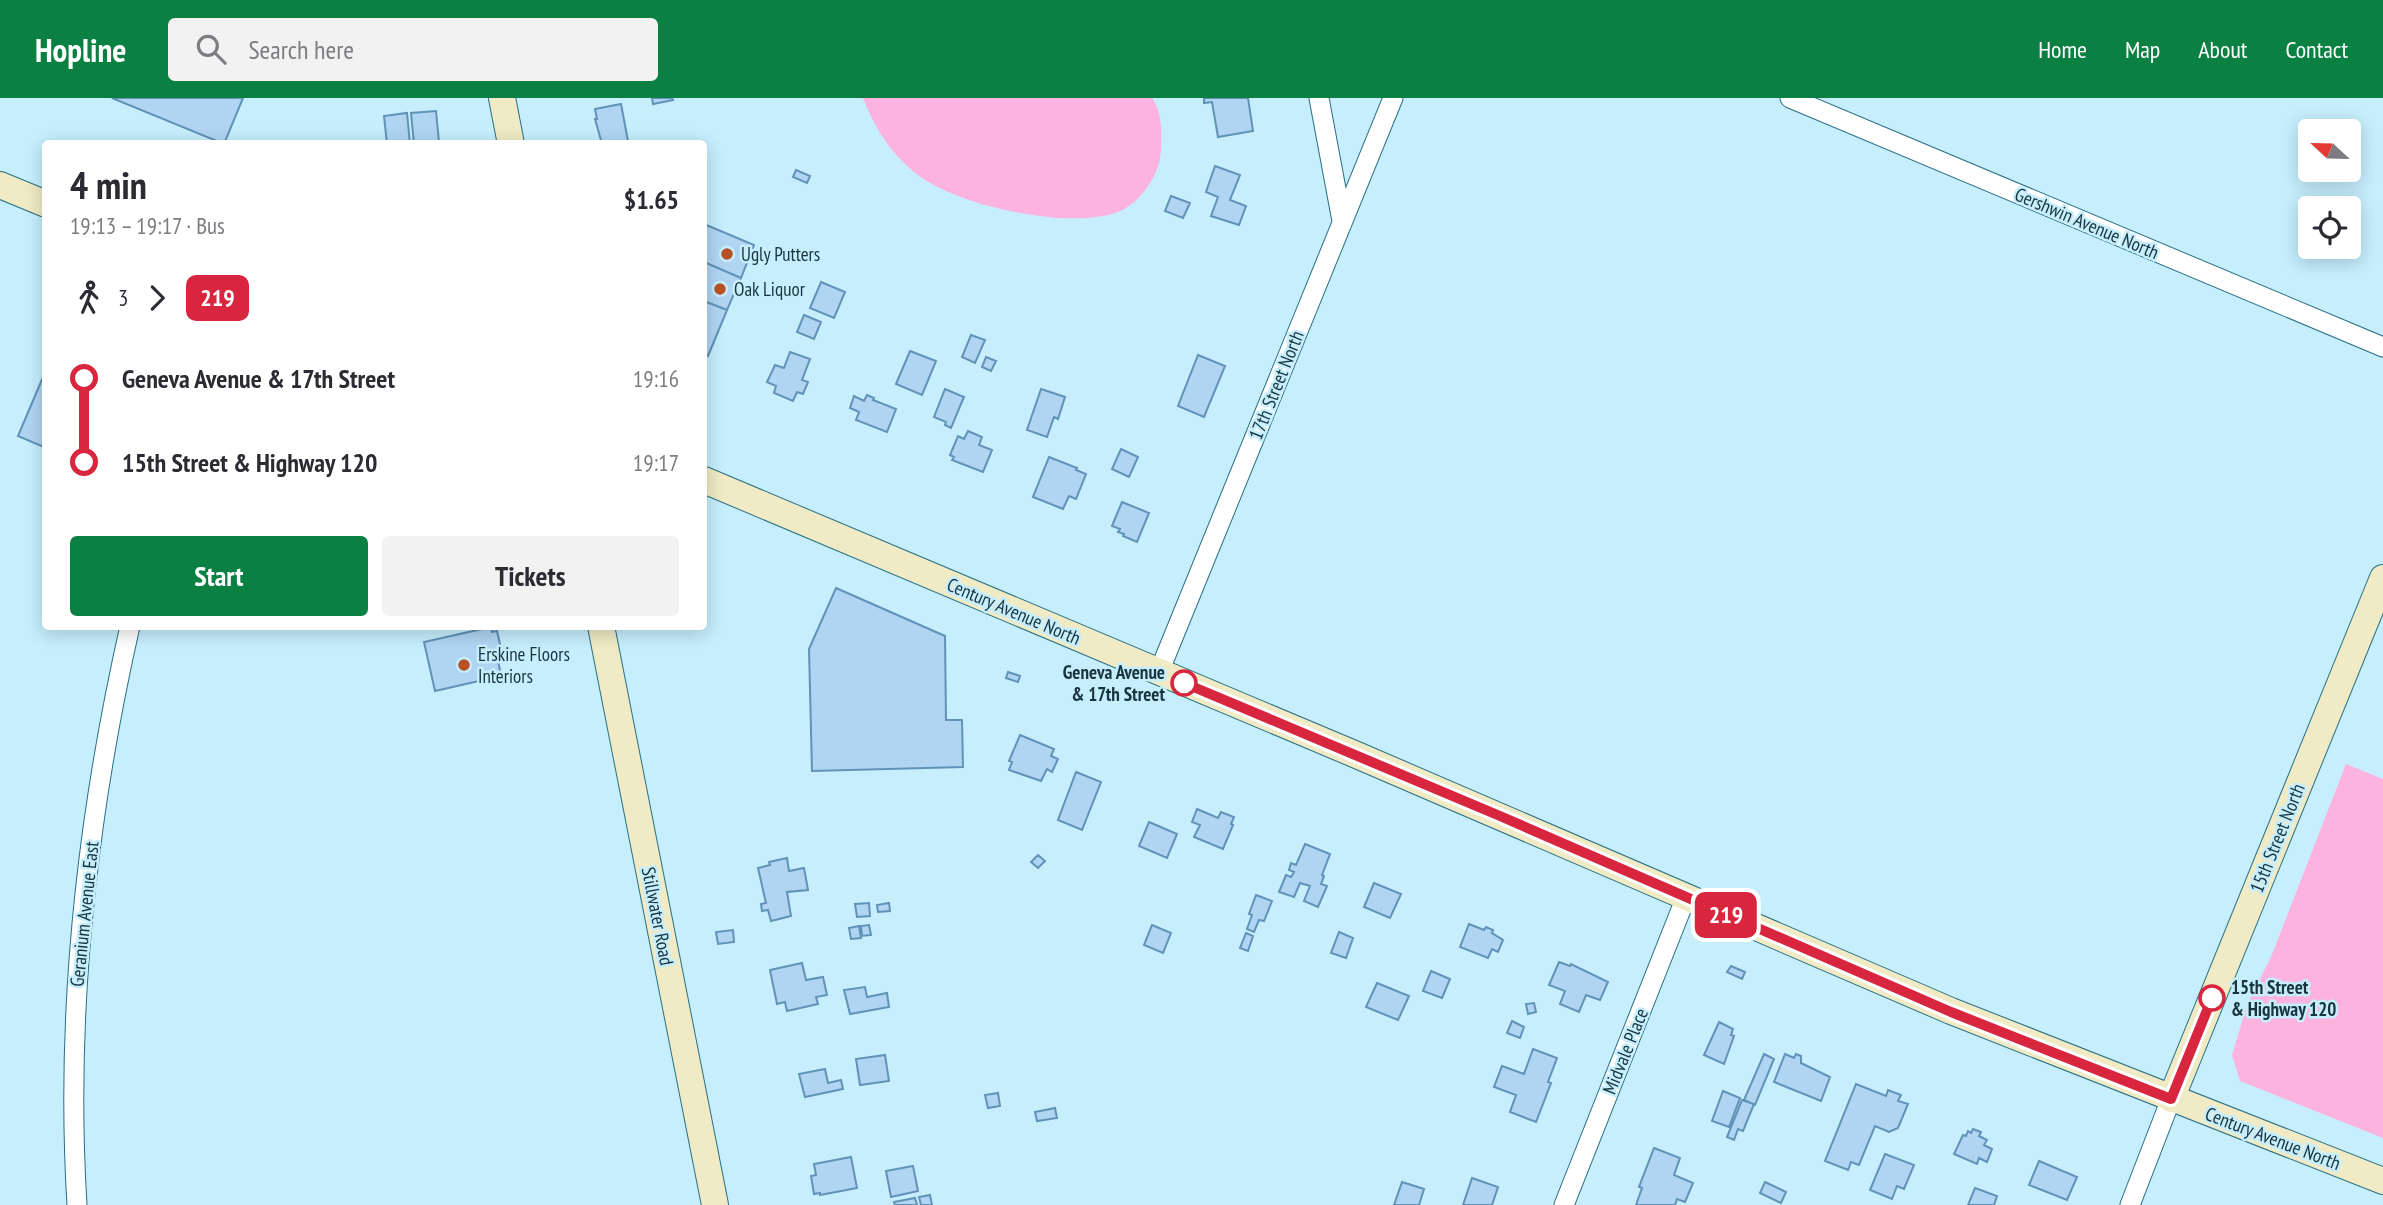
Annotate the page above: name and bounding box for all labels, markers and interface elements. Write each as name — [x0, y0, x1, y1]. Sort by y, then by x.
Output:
search box — [168, 18, 658, 81]
text: Hopline — [35, 28, 126, 71]
icon: search — [192, 30, 230, 68]
text: Search here — [248, 33, 354, 66]
text: Home — [2038, 34, 2087, 65]
text: Map — [2125, 34, 2160, 65]
text: About — [2198, 34, 2247, 65]
text: Contact — [2285, 34, 2348, 65]
north arrow — [2298, 119, 2361, 182]
map controls — [2298, 119, 2361, 259]
text: 4 min — [70, 160, 147, 209]
street label: Gershwin Avenue North — [2011, 182, 2163, 264]
text: $1.65 — [624, 183, 679, 216]
button: locate — [2298, 196, 2361, 259]
text: 19:13 – 19:17 · Bus — [70, 211, 225, 240]
place label: Ugly Putters — [741, 242, 820, 266]
marker: Ugly Putters — [719, 246, 735, 262]
place label: Oak Liquor — [734, 277, 806, 301]
icon: walk — [70, 279, 108, 317]
icon: forward — [138, 279, 176, 317]
marker: Oak Liquor — [712, 281, 728, 297]
text: 219 — [200, 282, 235, 313]
text: 3 — [118, 283, 128, 312]
street label: 17th Street North — [1243, 327, 1309, 443]
text: Geneva Avenue & 17th Street — [122, 362, 395, 395]
text: 19:16 — [633, 364, 679, 393]
text: 15th Street & Highway 120 — [122, 446, 377, 479]
text: 19:17 — [633, 448, 679, 477]
button: Start — [70, 536, 368, 616]
button: Tickets — [382, 536, 679, 616]
street label: Century Avenue North — [944, 572, 1084, 650]
place label: Erskine Floors Interiors — [478, 642, 570, 688]
marker: Erskine Floors Interiors — [456, 657, 472, 673]
place label: Geneva Avenue & 17th Street — [1063, 660, 1165, 706]
marker: Geneva Avenue & 17th Street — [1171, 670, 1197, 696]
street label: 15th Street North — [2244, 780, 2310, 896]
street label: Geranium Avenue East — [64, 839, 104, 988]
street label: Stillwater Road — [637, 865, 679, 967]
line badge: 219 — [1686, 892, 1766, 938]
text: 219 — [1709, 899, 1743, 930]
place label: 15th Street & Highway 120 — [2231, 975, 2336, 1021]
marker: 15th Street & Highway 120 — [2199, 985, 2225, 1011]
street label: Midvale Place — [1597, 1004, 1653, 1098]
street label: Century Avenue North — [2202, 1101, 2344, 1175]

